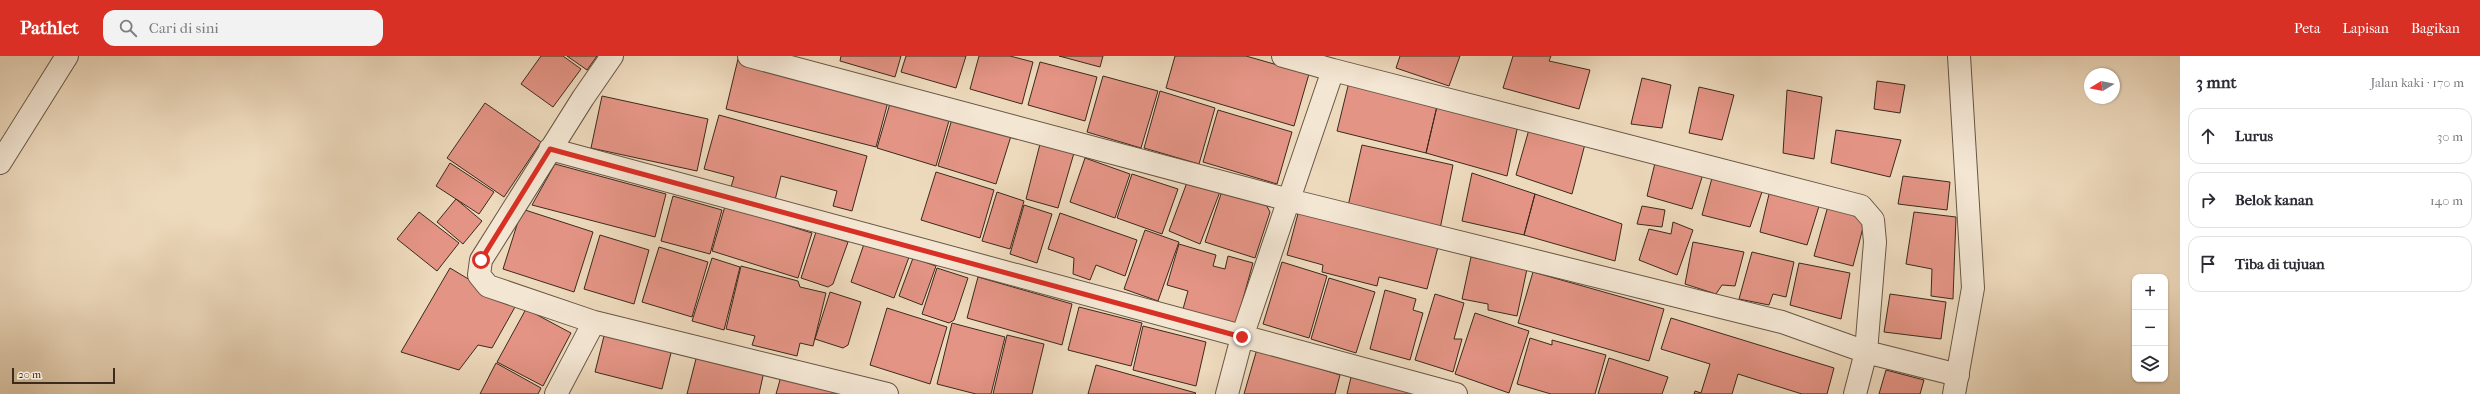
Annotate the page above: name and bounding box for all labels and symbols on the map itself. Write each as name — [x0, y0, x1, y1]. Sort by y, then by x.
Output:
north arrow — [2084, 68, 2120, 104]
route start — [472, 251, 490, 269]
route end — [1233, 328, 1251, 346]
scale bar — [12, 366, 115, 385]

